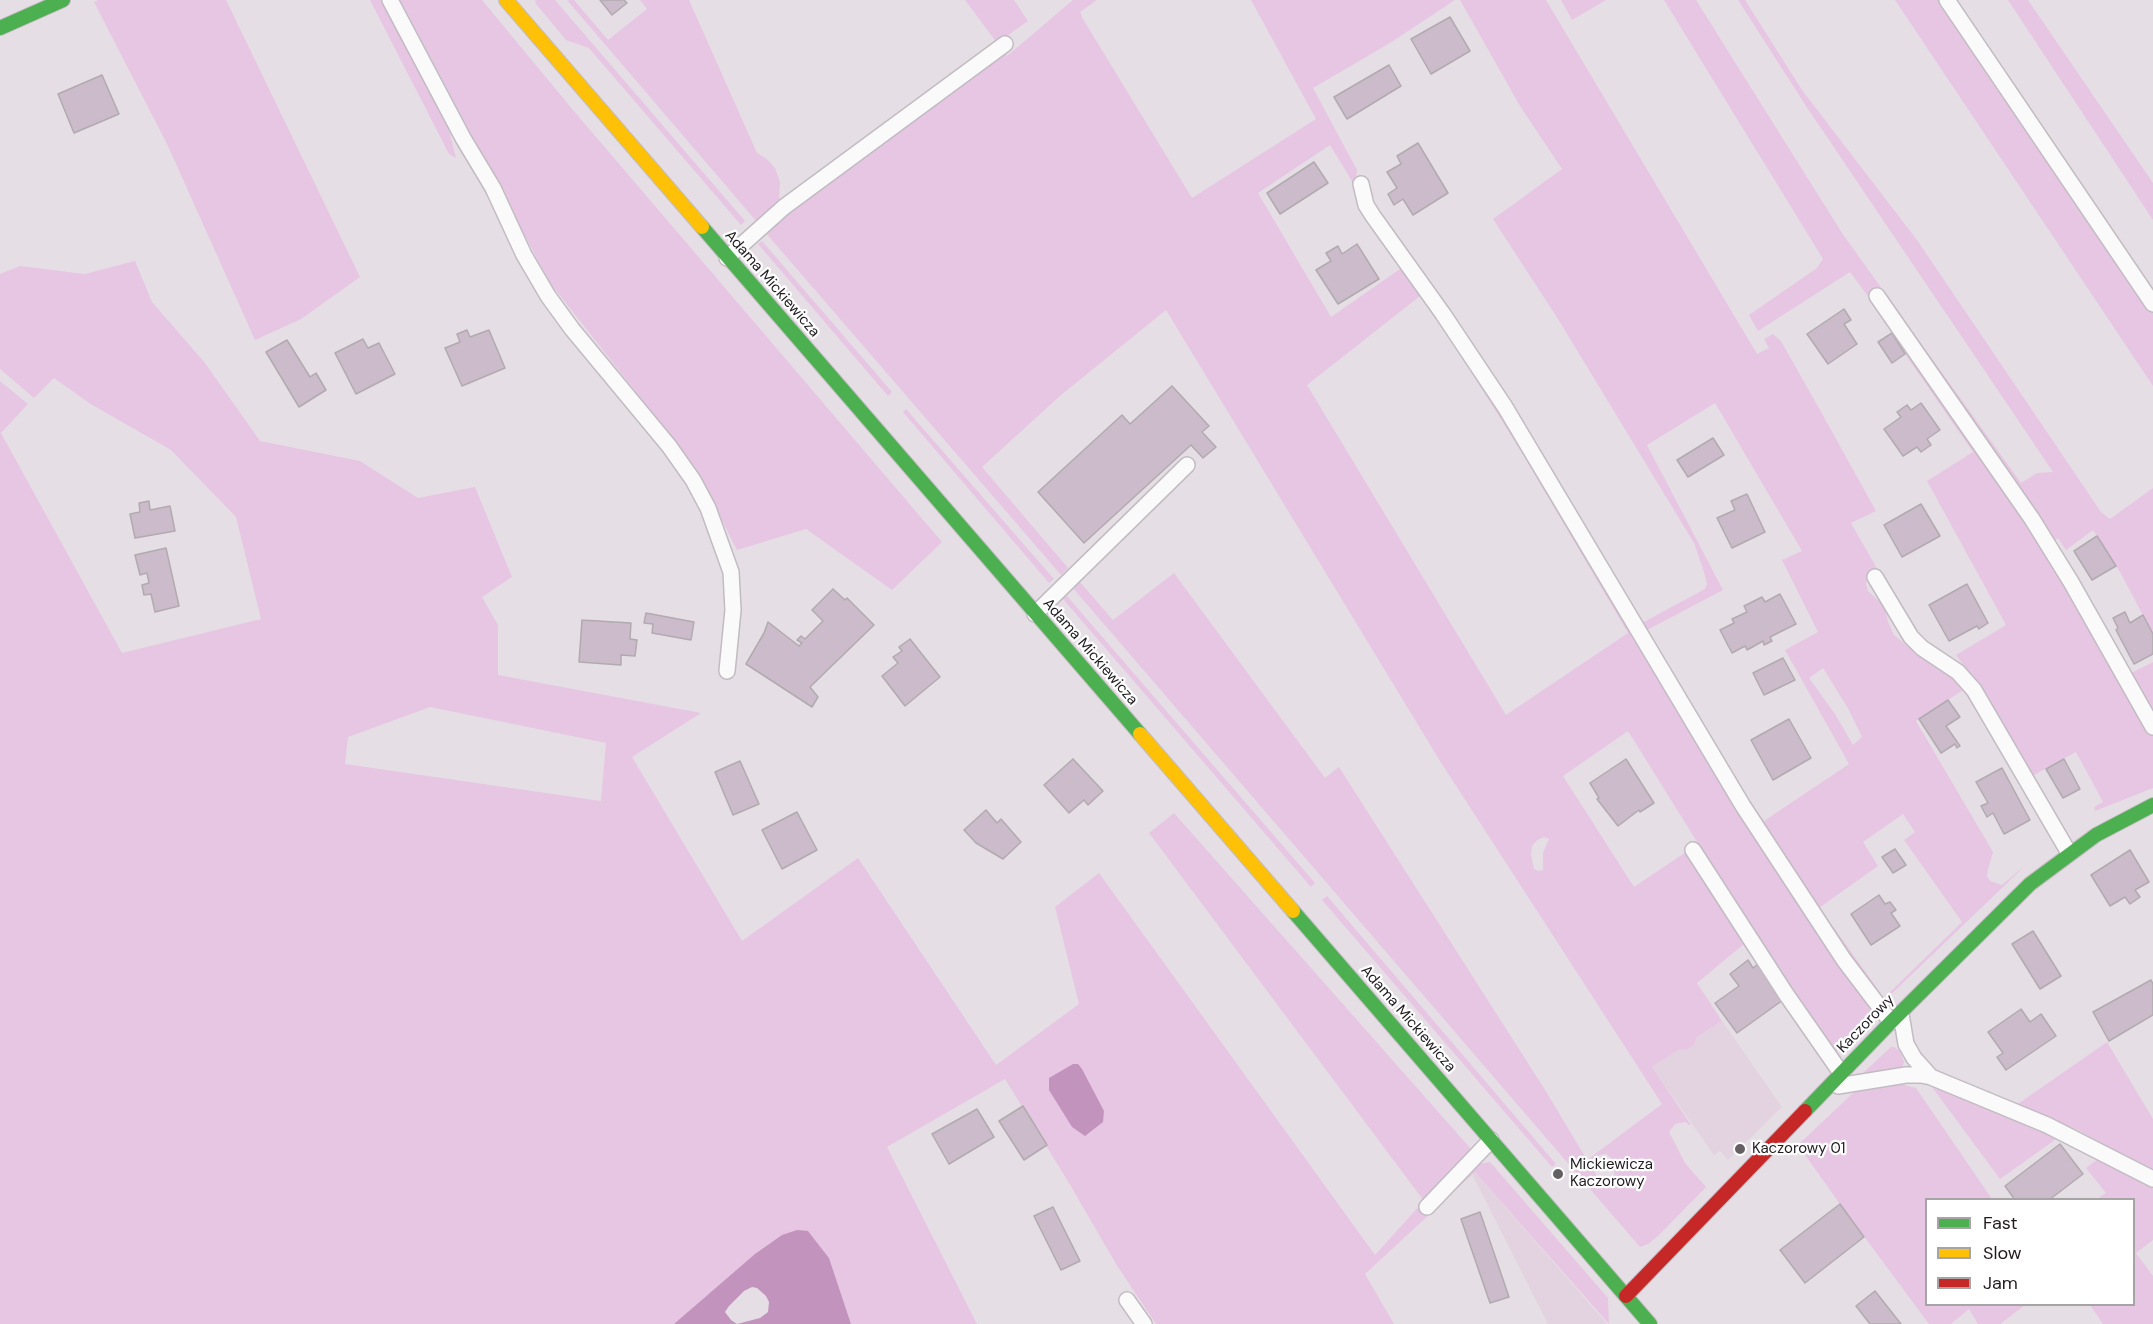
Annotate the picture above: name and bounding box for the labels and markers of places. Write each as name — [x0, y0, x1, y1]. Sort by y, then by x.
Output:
place label: Kaczorowy 01 — [1752, 1140, 1846, 1158]
marker: Kaczorowy 01 — [1733, 1142, 1747, 1156]
place label: Mickiewicza Kaczorowy — [1570, 1156, 1653, 1191]
marker: Mickiewicza Kaczorowy — [1551, 1167, 1565, 1181]

